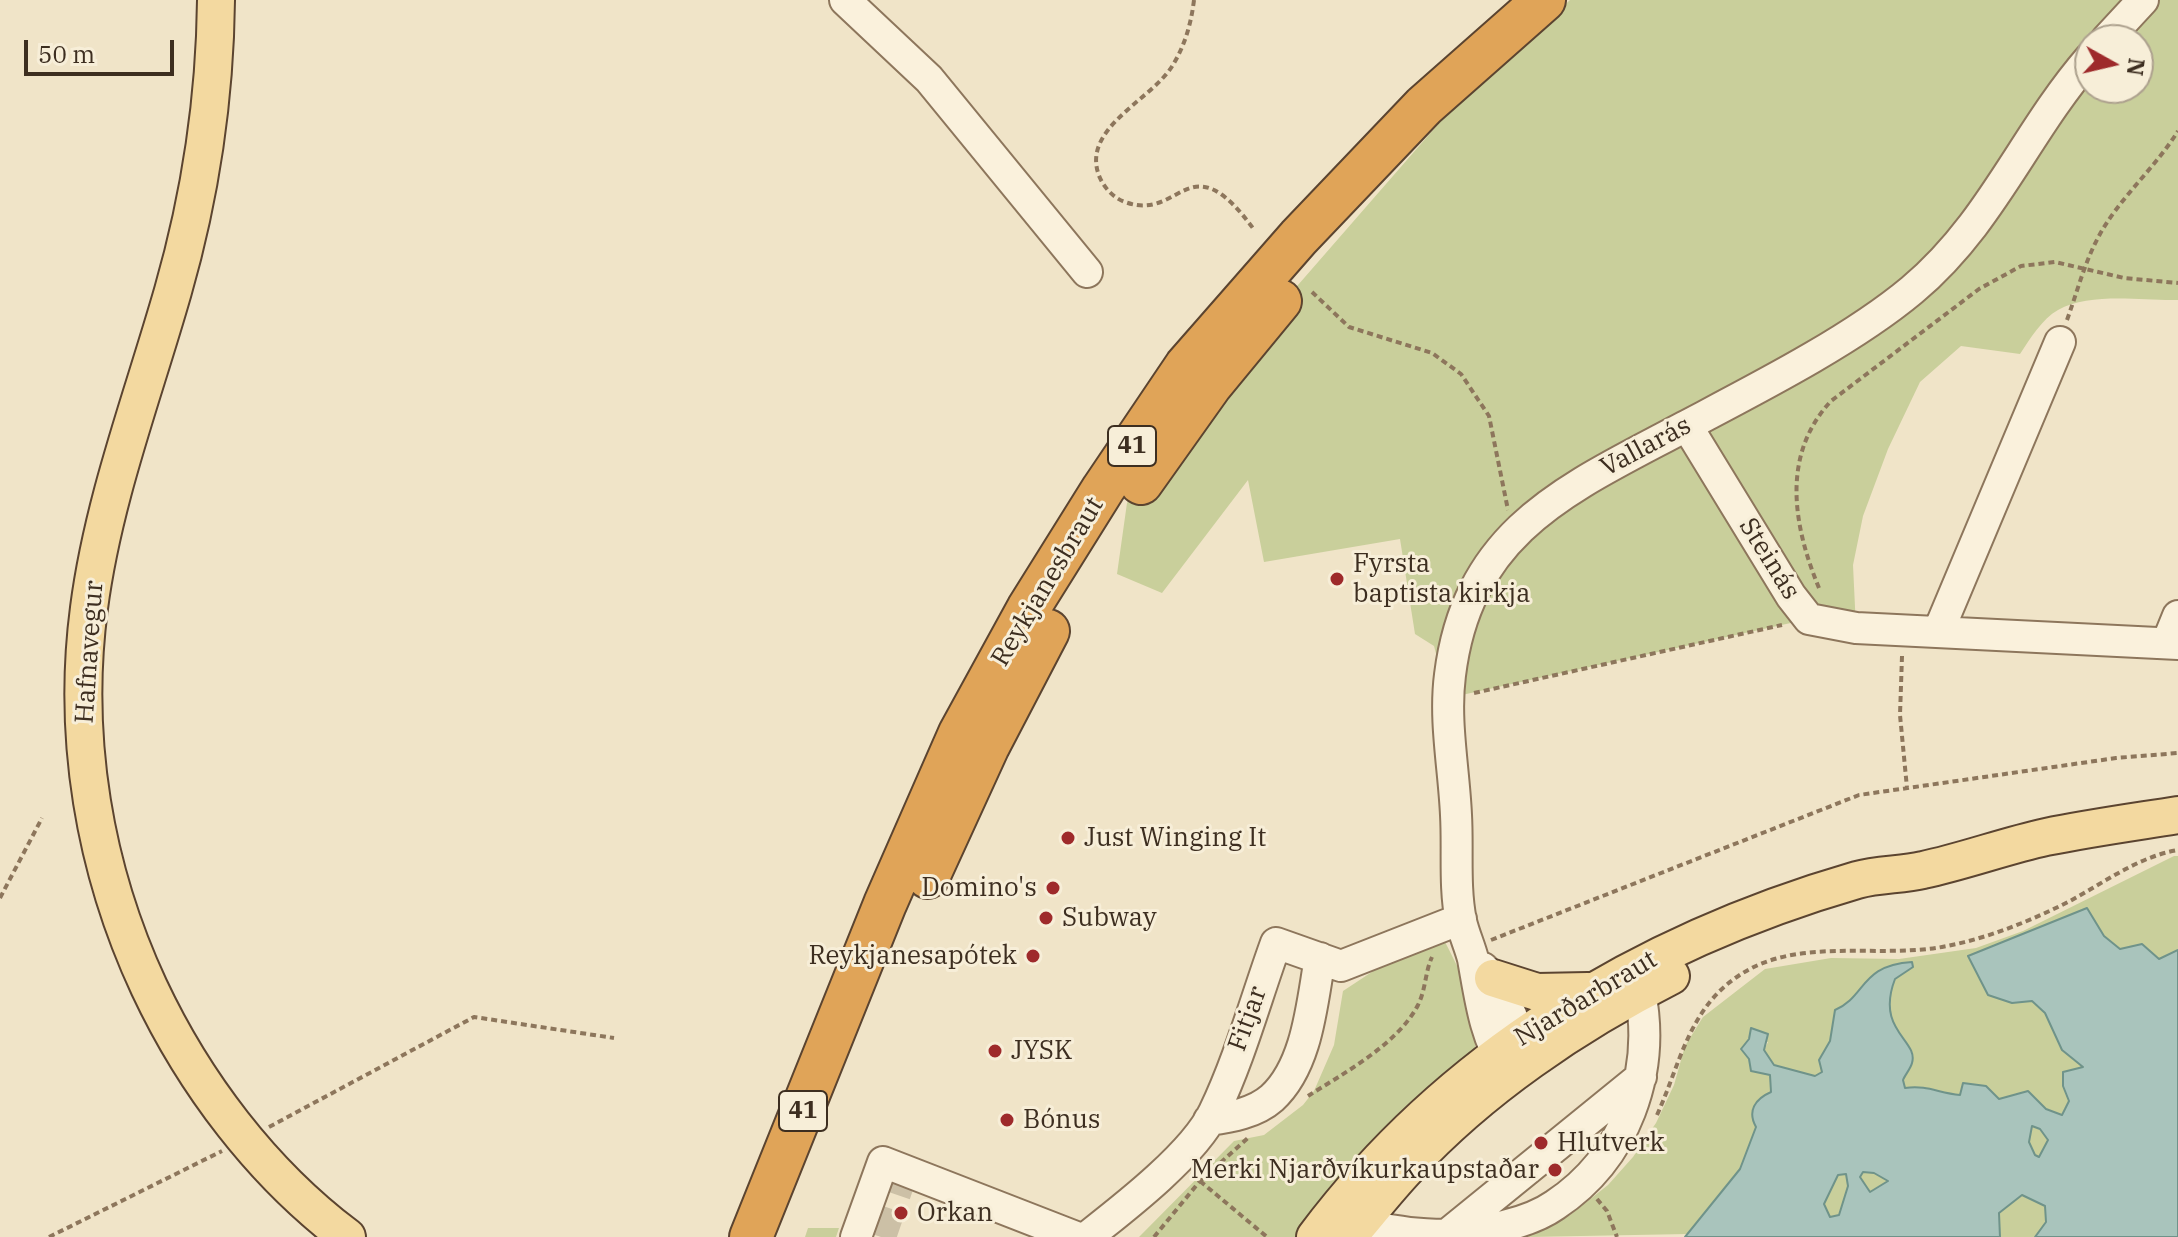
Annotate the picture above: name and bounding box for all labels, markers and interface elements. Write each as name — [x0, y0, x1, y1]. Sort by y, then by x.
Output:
scale bar — [28, 24, 178, 74]
north arrow — [2074, 24, 2154, 104]
text: 50 m — [38, 38, 95, 70]
text: N — [2121, 56, 2152, 78]
street label: Vallarás — [1595, 410, 1697, 484]
road number: 41 — [1108, 426, 1156, 466]
street label: Reykjanesbraut — [985, 492, 1111, 672]
street label: Steinás — [1732, 513, 1806, 605]
place label: Fyrsta baptista kirkja — [1353, 548, 1530, 610]
marker: Fyrsta baptista kirkja — [1328, 570, 1346, 588]
street label: Hafnavegur — [69, 579, 111, 725]
place label: Just Winging It — [1084, 822, 1266, 854]
marker: Just Winging It — [1059, 829, 1077, 847]
place label: Domino's — [921, 872, 1037, 904]
marker: Domino's — [1044, 879, 1062, 897]
place label: Subway — [1062, 902, 1157, 934]
marker: Subway — [1037, 909, 1055, 927]
place label: Reykjanesapótek — [808, 940, 1017, 972]
street label: Njarðarbraut — [1509, 944, 1663, 1054]
marker: Reykjanesapótek — [1024, 947, 1042, 965]
street label: Fitjar — [1222, 982, 1274, 1056]
place label: JYSK — [1011, 1035, 1072, 1067]
marker: JYSK — [986, 1042, 1004, 1060]
road number: 41 — [779, 1091, 827, 1131]
place label: Bónus — [1023, 1104, 1100, 1136]
marker: Bónus — [998, 1111, 1016, 1129]
place label: Hlutverk — [1557, 1127, 1665, 1159]
marker: Hlutverk — [1532, 1134, 1550, 1152]
place label: Merki Njarðvíkurkaupstaðar — [1191, 1154, 1539, 1186]
marker: Merki Njarðvíkurkaupstaðar — [1546, 1161, 1564, 1179]
place label: Orkan — [917, 1197, 993, 1229]
marker: Orkan — [892, 1204, 910, 1222]

